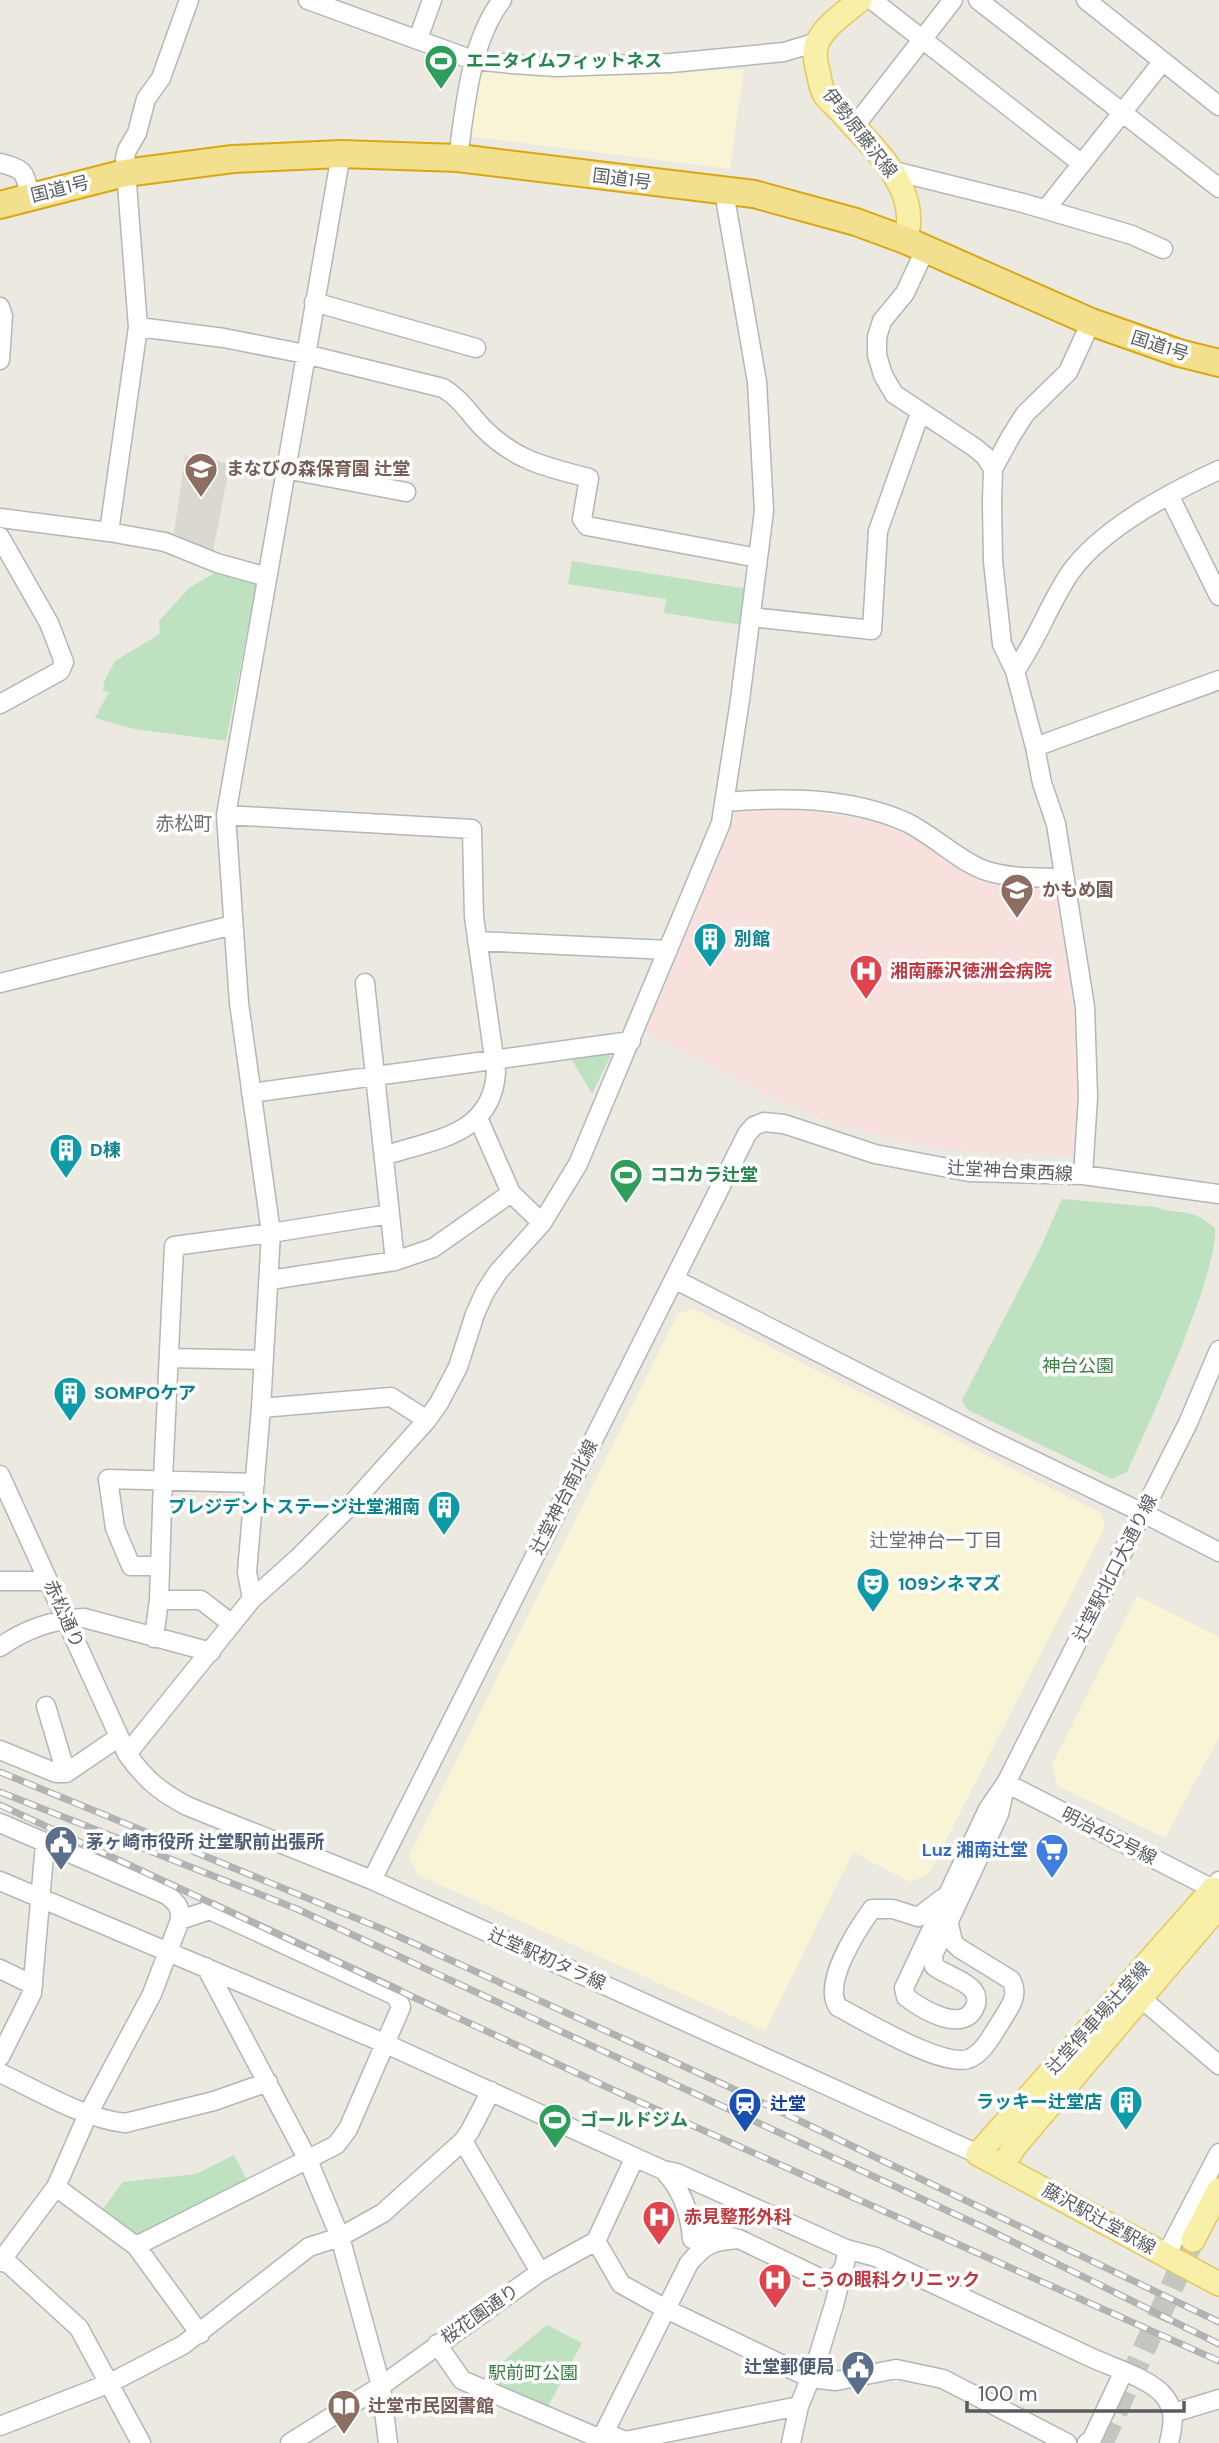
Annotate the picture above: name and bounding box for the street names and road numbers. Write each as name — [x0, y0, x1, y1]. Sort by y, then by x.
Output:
street label: 伊勢原藤沢線 — [817, 83, 903, 183]
street label: 国道1号 — [591, 163, 653, 195]
street label: 国道1号 — [28, 170, 92, 208]
street label: 国道1号 — [1128, 325, 1192, 367]
street label: 辻堂神台東西線 — [946, 1156, 1074, 1186]
street label: 辻堂神台南北線 — [525, 1435, 603, 1559]
street label: 辻堂駅北口大通り線 — [1068, 1490, 1162, 1646]
street label: 赤松通り — [38, 1576, 90, 1652]
street label: 明治452号線 — [1057, 1802, 1161, 1870]
street label: 辻堂駅初タラ線 — [485, 1922, 609, 1996]
street label: 辻堂停車場辻堂線 — [1041, 1956, 1155, 2080]
street label: 藤沢駅辻堂駅線 — [1038, 2178, 1160, 2260]
street label: 桜花園通り — [436, 2278, 524, 2350]

